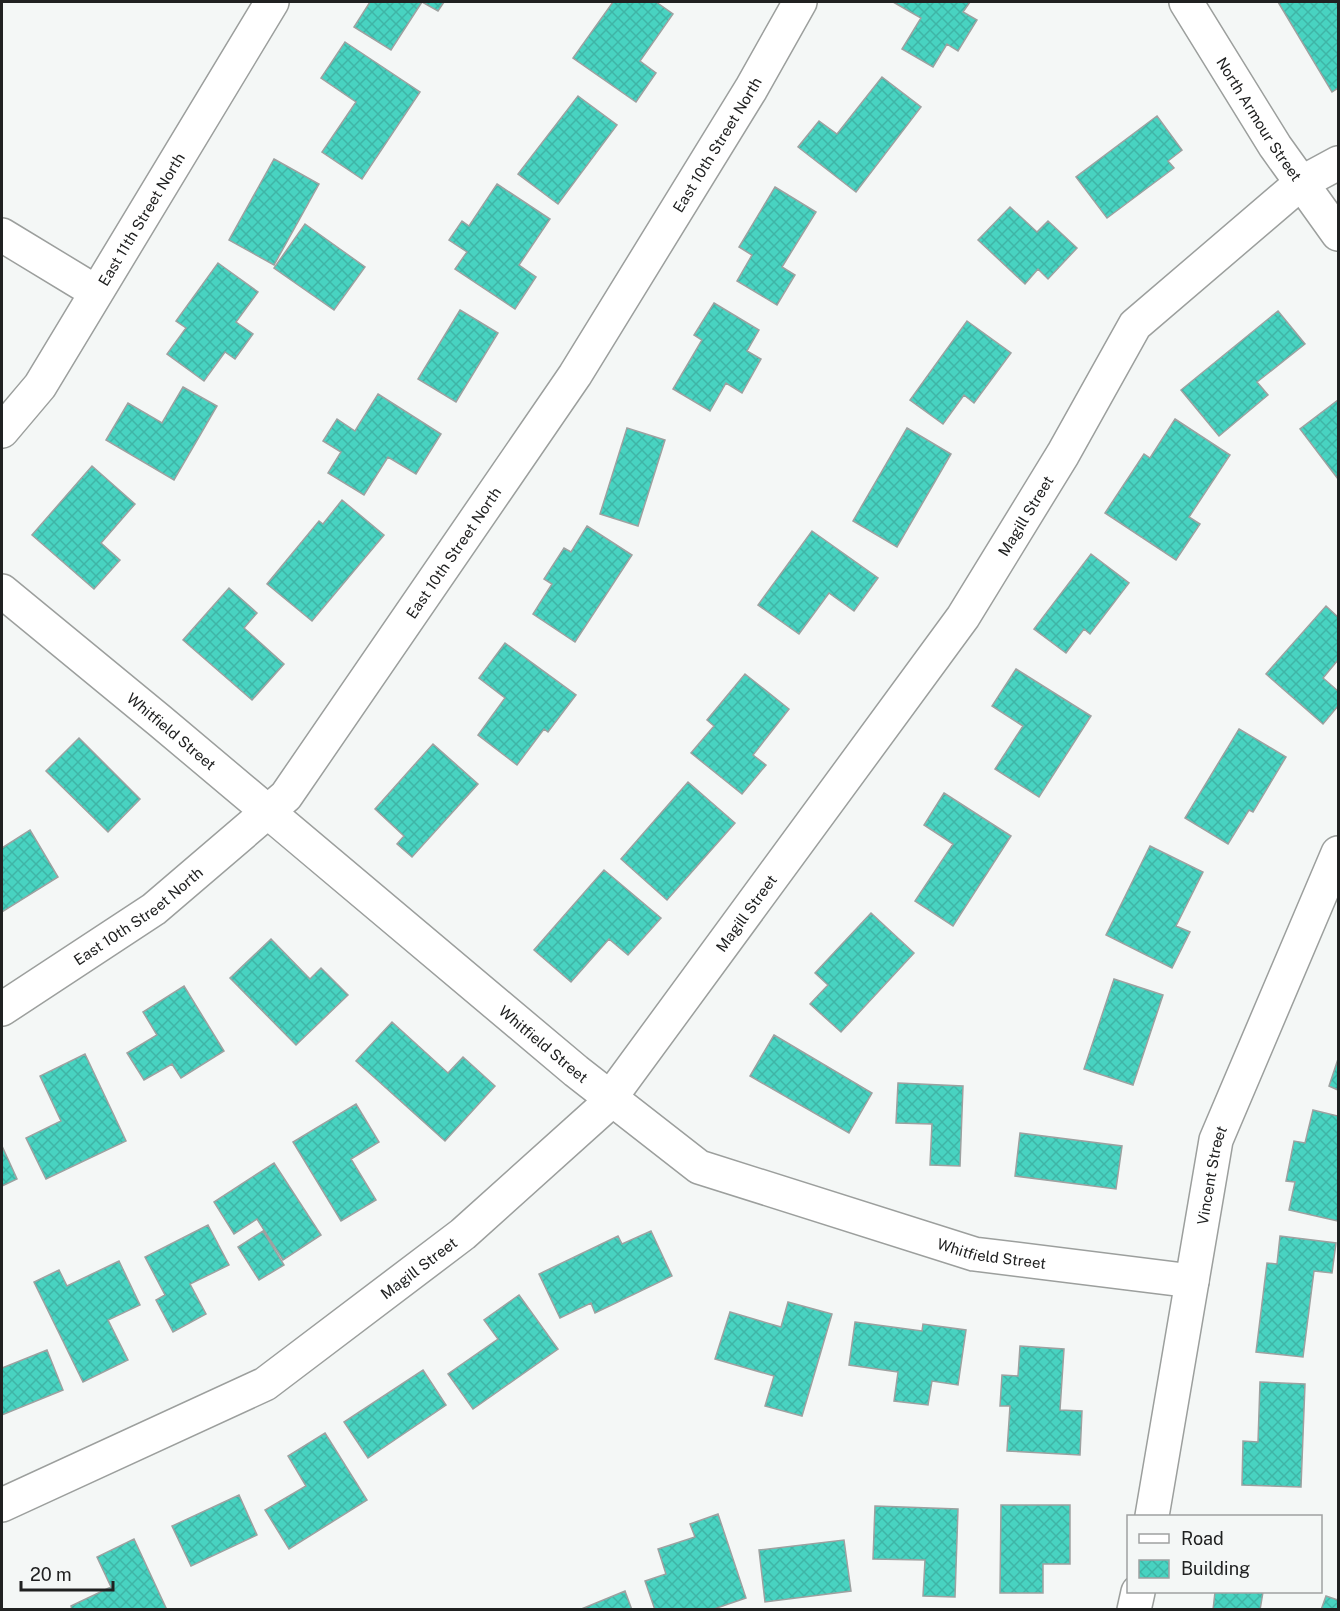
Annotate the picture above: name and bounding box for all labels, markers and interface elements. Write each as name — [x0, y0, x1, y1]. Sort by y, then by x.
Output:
street label: North Armour Street — [1214, 54, 1306, 184]
street label: East 10th Street North — [669, 74, 765, 215]
street label: East 11th Street North — [94, 150, 187, 289]
street label: Magill Street — [994, 472, 1056, 559]
street label: East 10th Street North — [402, 484, 504, 621]
street label: Whitfield Street — [124, 689, 220, 773]
street label: East 10th Street North — [70, 863, 206, 968]
street label: Magill Street — [712, 871, 780, 955]
street label: Whitfield Street — [496, 1002, 592, 1086]
street label: Vincent Street — [1193, 1123, 1230, 1226]
street label: Magill Street — [377, 1233, 460, 1302]
street label: Whitfield Street — [935, 1234, 1047, 1271]
legend — [1127, 1515, 1322, 1593]
text: Road — [1181, 1528, 1224, 1549]
scale bar — [21, 1554, 112, 1592]
text: Building — [1181, 1558, 1250, 1579]
text: 20 m — [30, 1564, 72, 1585]

